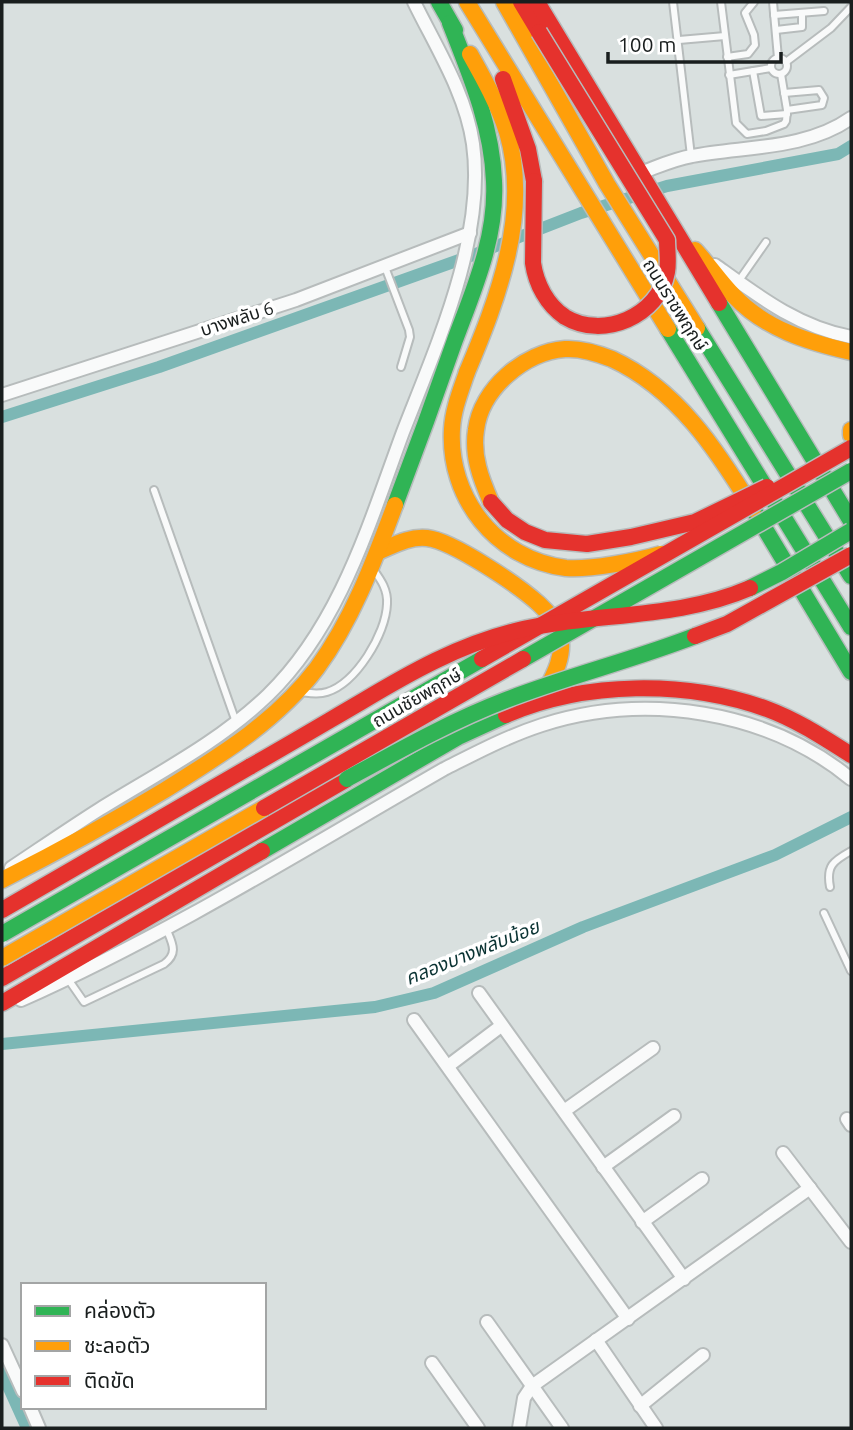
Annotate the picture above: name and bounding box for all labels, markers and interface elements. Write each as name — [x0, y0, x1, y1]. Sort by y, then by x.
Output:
scale bar — [608, 21, 781, 65]
text: 100 m — [618, 32, 676, 56]
street label: ถนนราชพฤกษ์ — [639, 255, 712, 355]
street label: บางพลับ 6 — [198, 297, 276, 339]
street label: ถนนชัยพฤกษ์ — [369, 664, 465, 731]
water label: คลองบางพลับน้อย — [402, 914, 544, 989]
legend — [21, 1283, 266, 1409]
text: คล่องตัว — [84, 1298, 156, 1322]
text: ชะลอตัว — [84, 1333, 150, 1357]
text: ติดขัด — [84, 1368, 135, 1392]

